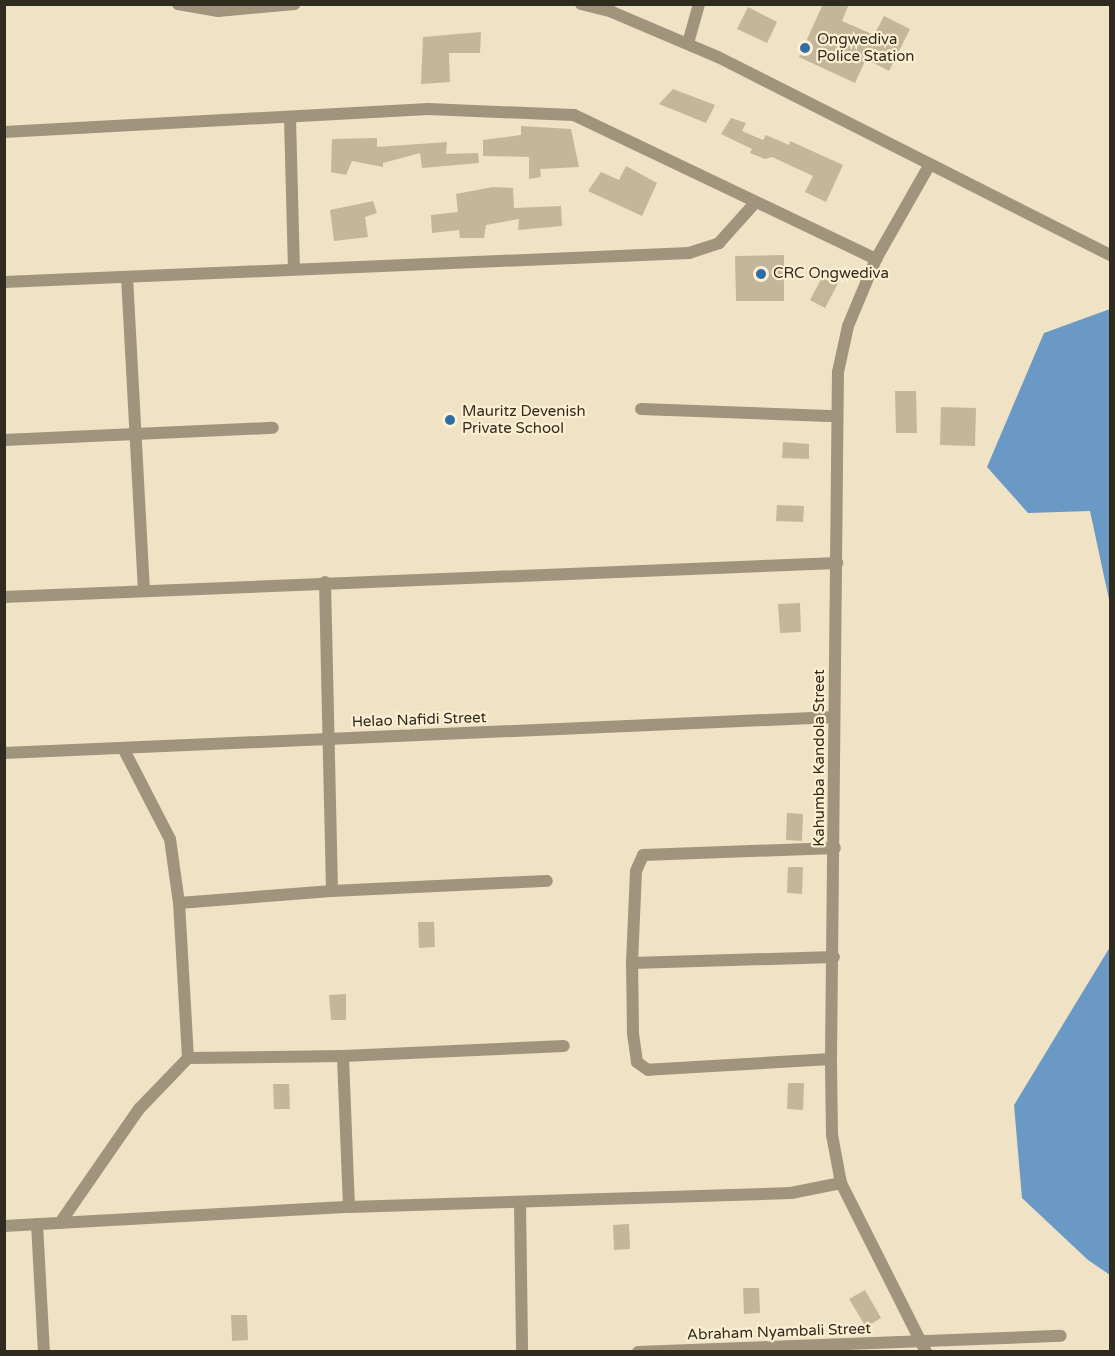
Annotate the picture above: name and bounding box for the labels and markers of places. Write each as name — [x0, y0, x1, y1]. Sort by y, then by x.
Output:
place label: Ongwediva Police Station — [817, 30, 914, 65]
marker: Ongwediva Police Station — [798, 41, 812, 55]
place label: CRC Ongwediva — [773, 265, 889, 283]
marker: CRC Ongwediva — [754, 267, 768, 281]
place label: Mauritz Devenish Private School — [462, 402, 586, 437]
marker: Mauritz Devenish Private School — [443, 413, 457, 427]

